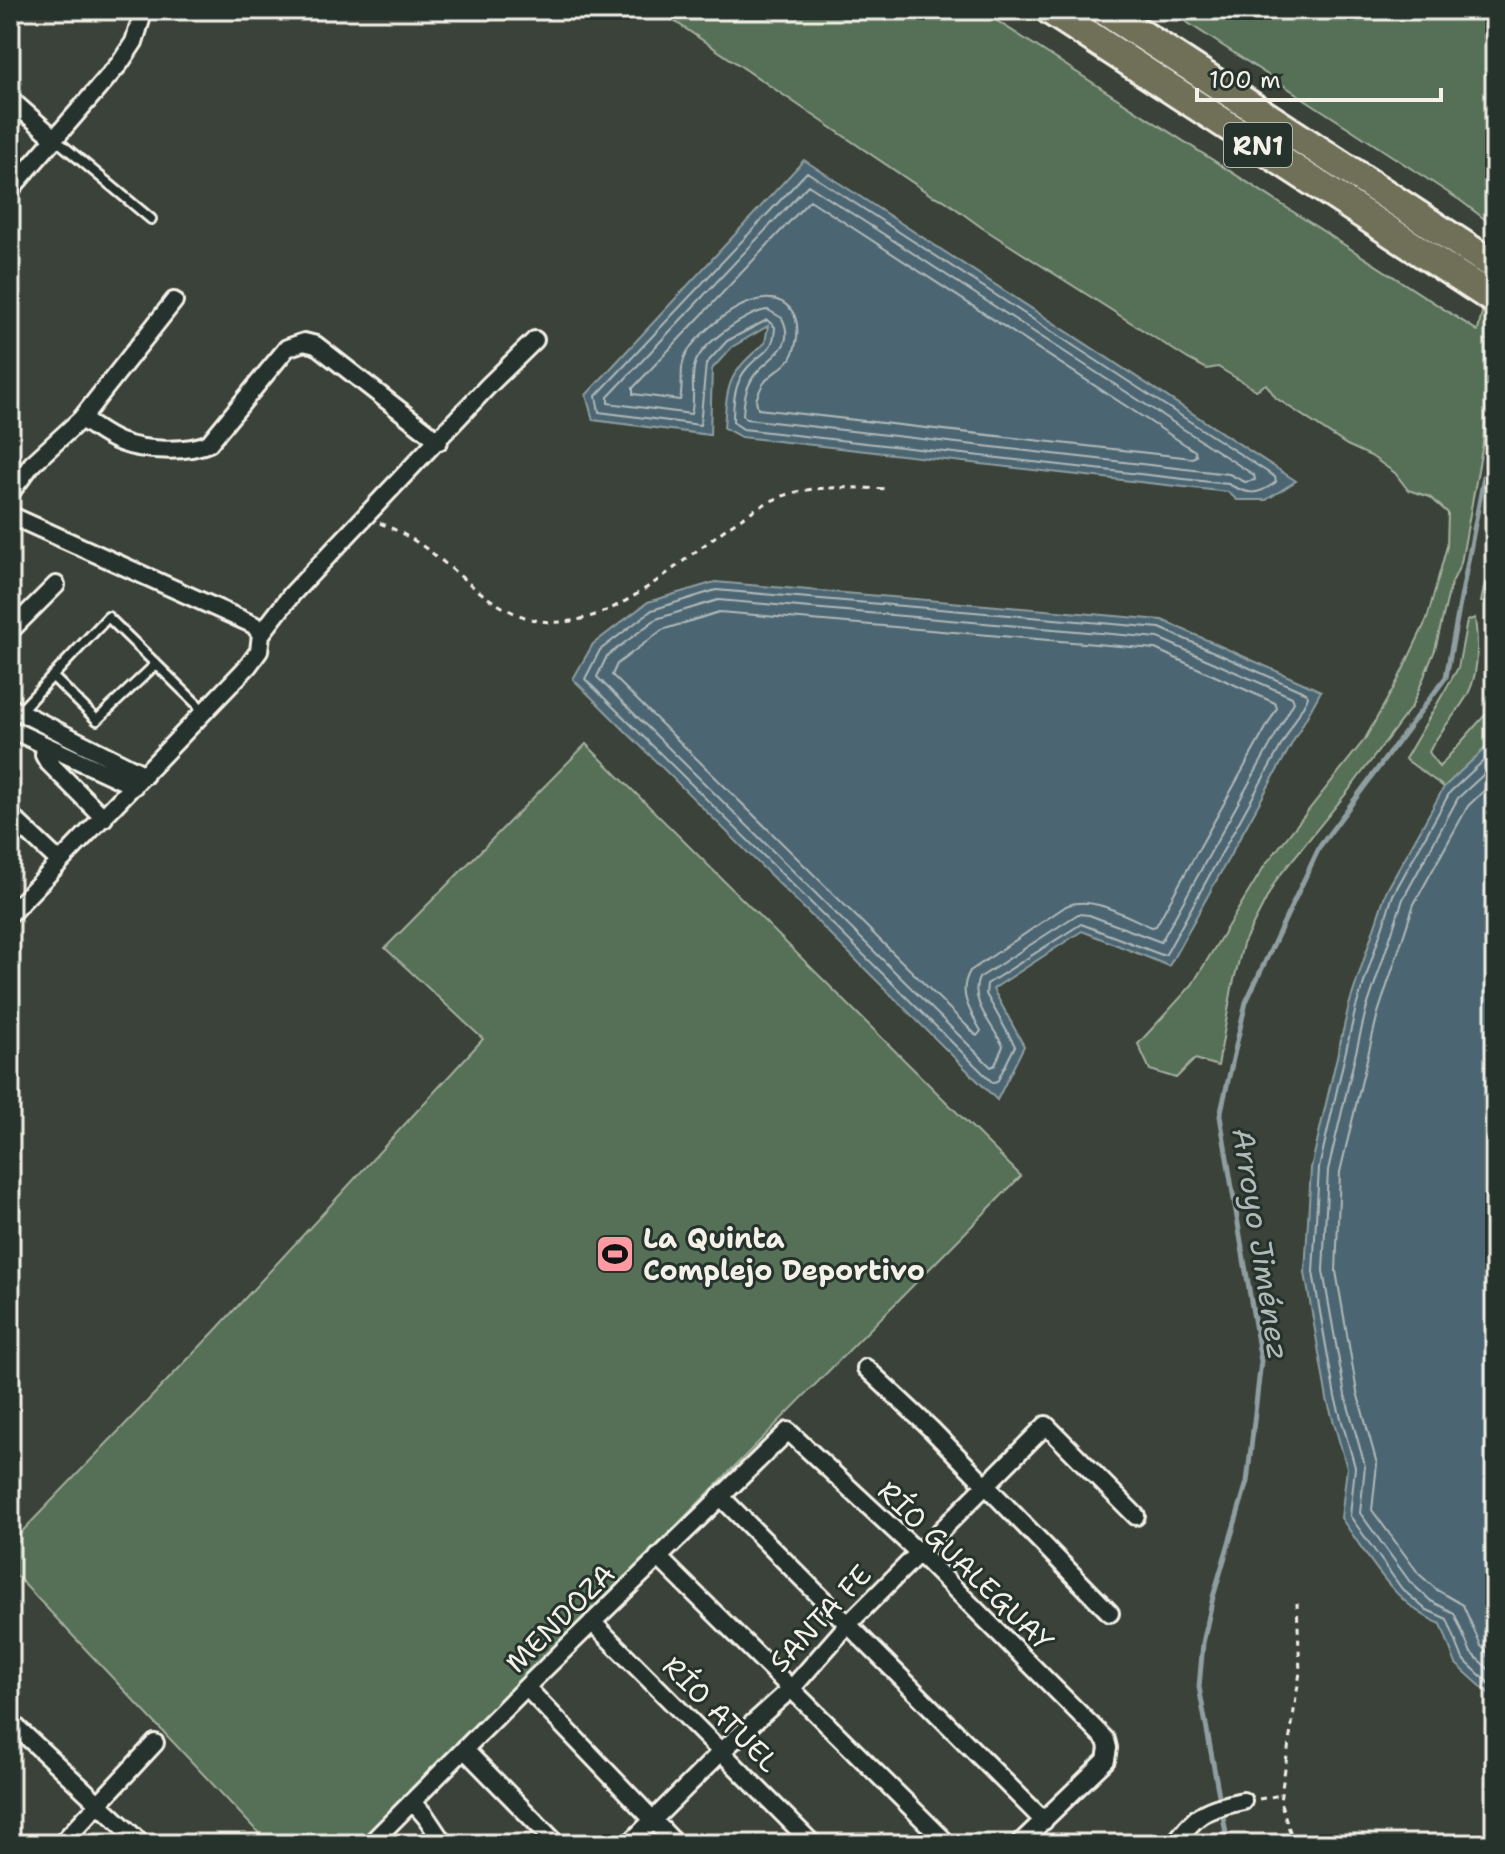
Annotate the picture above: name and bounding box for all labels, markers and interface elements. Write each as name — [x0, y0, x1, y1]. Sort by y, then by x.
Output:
scale bar — [1197, 52, 1441, 102]
text: 100 m — [1209, 64, 1281, 96]
road number: RN1 — [1224, 123, 1292, 167]
water label: Arroyo Jiménez — [1222, 1125, 1300, 1363]
place label: La Quinta Complejo Deportivo — [643, 1219, 925, 1289]
sports icon: La Quinta Complejo Deportivo — [594, 1233, 636, 1275]
street label: RÍO GUALEGUAY — [870, 1472, 1062, 1660]
street label: MENDOZA — [497, 1555, 623, 1681]
street label: SANTA FE — [761, 1556, 879, 1680]
street label: RÍO ATUEL — [654, 1647, 788, 1781]

